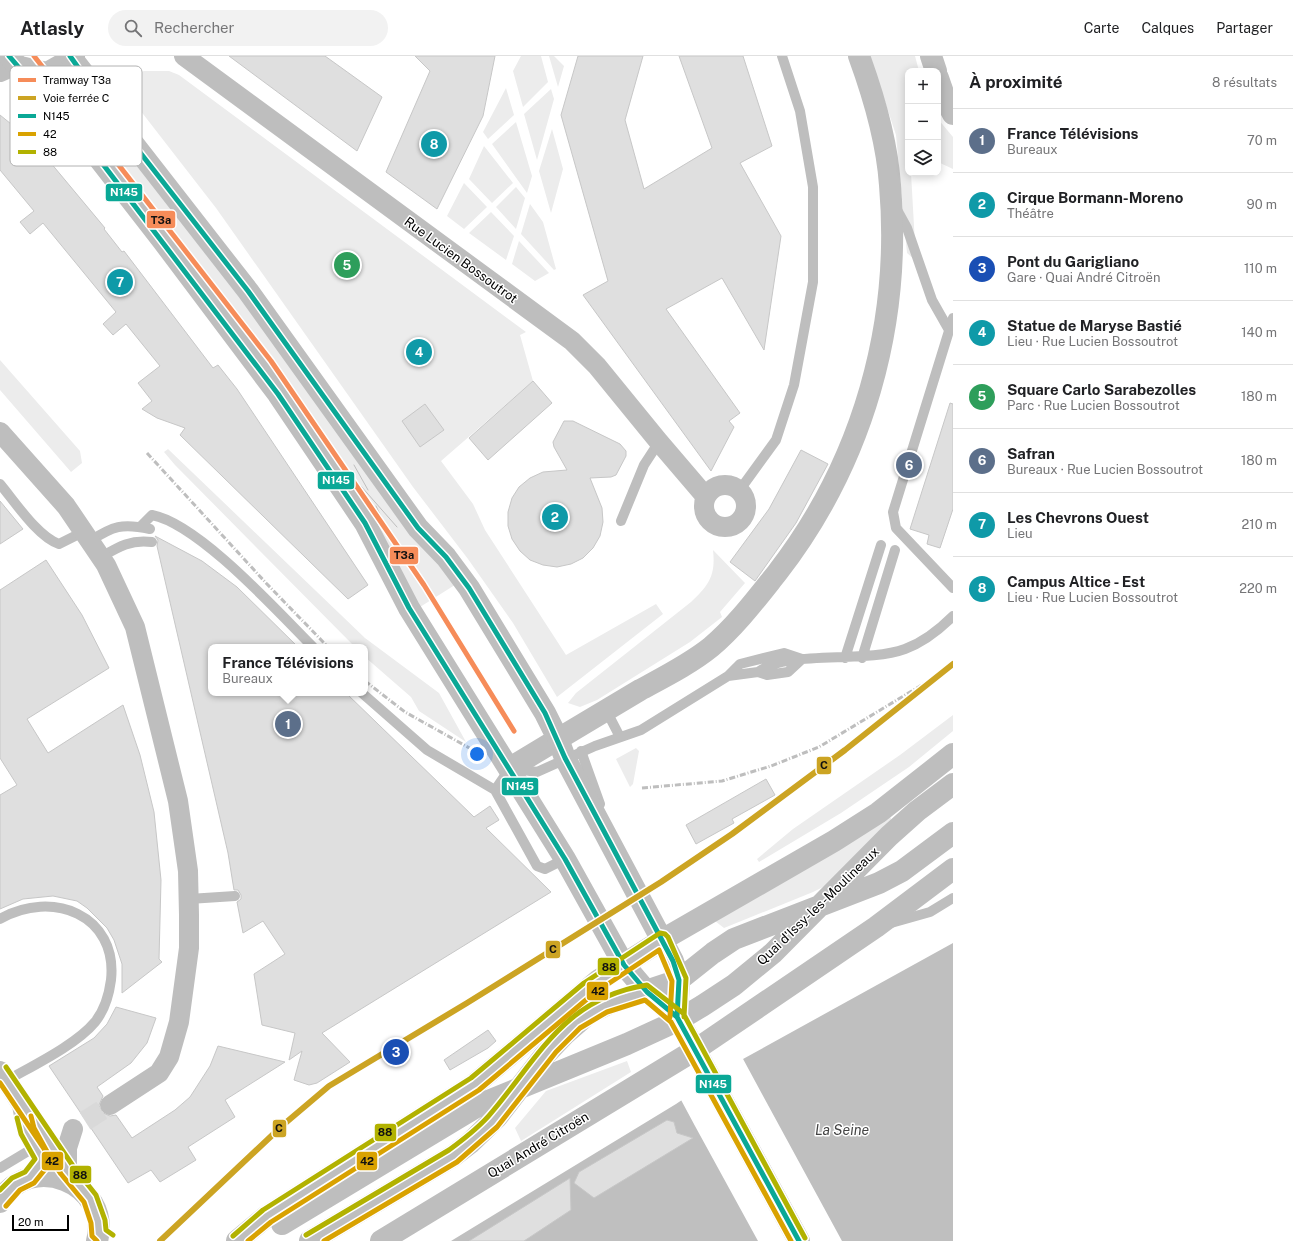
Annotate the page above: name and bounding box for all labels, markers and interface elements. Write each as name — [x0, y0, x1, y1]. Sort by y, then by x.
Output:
search box — [108, 10, 388, 46]
text: Atlasly — [20, 17, 84, 39]
icon: search — [122, 17, 144, 39]
text: Rechercher — [154, 19, 234, 36]
text: Carte — [1084, 20, 1120, 36]
text: Calques — [1142, 20, 1194, 36]
text: Partager — [1216, 20, 1273, 36]
legend — [10, 66, 142, 166]
map controls — [905, 68, 941, 176]
button: + — [905, 68, 941, 104]
text: À proximité — [969, 72, 1063, 92]
text: Tramway T3a — [43, 74, 111, 86]
text: 8 résultats — [1212, 75, 1277, 90]
text: Voie ferrée C — [43, 92, 109, 104]
button: − — [905, 104, 941, 140]
text: N145 — [43, 110, 70, 122]
text: France Télévisions — [1007, 125, 1139, 142]
text: 42 — [43, 128, 57, 140]
pin: 8 — [421, 129, 447, 159]
text: 1 — [979, 133, 985, 148]
text: 70 m — [1247, 133, 1277, 148]
button: layers — [905, 140, 941, 176]
text: Bureaux — [1007, 142, 1058, 157]
text: 88 — [43, 146, 57, 158]
line badge: N145 — [105, 183, 143, 202]
text: N145 — [110, 186, 138, 198]
text: Cirque Bormann-Moreno — [1007, 189, 1183, 206]
text: 2 — [978, 197, 986, 212]
text: 90 m — [1247, 197, 1277, 212]
text: Théâtre — [1007, 206, 1054, 221]
line badge: T3a — [146, 210, 176, 229]
text: T3a — [151, 214, 171, 226]
street label: Rue Lucien Bossoutrot — [401, 214, 521, 306]
pin: 5 — [334, 250, 360, 280]
text: Pont du Garigliano — [1007, 253, 1139, 270]
text: 3 — [978, 261, 986, 276]
text: 110 m — [1244, 261, 1277, 276]
pin: 7 — [107, 267, 133, 297]
text: Gare · Quai André Citroën — [1007, 270, 1160, 285]
text: Statue de Maryse Bastié — [1007, 317, 1182, 334]
text: 4 — [978, 325, 986, 340]
text: 140 m — [1241, 325, 1277, 340]
text: Lieu · Rue Lucien Bossoutrot — [1007, 334, 1178, 349]
pin: 4 — [406, 337, 432, 367]
text: Square Carlo Sarabezolles — [1007, 381, 1196, 398]
text: 5 — [978, 389, 986, 404]
text: 180 m — [1241, 389, 1277, 404]
text: Parc · Rue Lucien Bossoutrot — [1007, 398, 1180, 413]
text: Safran — [1007, 445, 1055, 462]
pin: 6 — [896, 450, 922, 480]
text: 6 — [978, 453, 986, 468]
text: 180 m — [1241, 453, 1277, 468]
text: Bureaux · Rue Lucien Bossoutrot — [1007, 462, 1203, 477]
line badge: N145 — [317, 471, 355, 490]
text: N145 — [322, 474, 350, 486]
pin: 2 — [542, 502, 568, 532]
text: Les Chevrons Ouest — [1007, 509, 1149, 526]
text: 7 — [978, 517, 986, 532]
text: 210 m — [1242, 517, 1277, 532]
text: Lieu — [1007, 526, 1033, 541]
line badge: T3a — [389, 546, 419, 565]
text: T3a — [394, 549, 414, 561]
text: Campus Altice - Est — [1007, 573, 1145, 590]
text: 8 — [978, 581, 986, 596]
text: 220 m — [1239, 581, 1277, 596]
text: Lieu · Rue Lucien Bossoutrot — [1007, 590, 1178, 605]
popup — [208, 644, 368, 696]
text: France Télévisions — [222, 654, 354, 671]
text: Bureaux — [222, 671, 273, 686]
pin: 1 — [275, 709, 301, 739]
your location — [467, 744, 487, 764]
line badge: C — [816, 756, 832, 775]
text: C — [820, 759, 828, 771]
line badge: N145 — [501, 777, 539, 796]
text: N145 — [506, 780, 534, 792]
street label: Quai d'Issy-les-Moulineaux — [754, 844, 882, 968]
line badge: C — [545, 940, 561, 959]
text: C — [549, 943, 557, 955]
line badge: 88 — [597, 957, 620, 976]
text: 88 — [602, 961, 616, 973]
line badge: 42 — [586, 981, 609, 1001]
text: 42 — [591, 985, 605, 997]
pin: 3 — [383, 1037, 409, 1067]
line badge: N145 — [695, 1074, 732, 1094]
text: N145 — [699, 1078, 727, 1090]
street label: Quai André Citroën — [485, 1109, 591, 1181]
line badge: C — [272, 1119, 287, 1138]
text: C — [275, 1122, 283, 1134]
water label: La Seine — [815, 1122, 869, 1138]
line badge: 88 — [374, 1123, 397, 1142]
text: 88 — [378, 1126, 392, 1138]
line badge: 42 — [41, 1151, 64, 1171]
line badge: 42 — [356, 1151, 378, 1171]
text: 42 — [45, 1155, 59, 1167]
text: 42 — [360, 1155, 374, 1167]
line badge: 88 — [69, 1165, 92, 1184]
text: 88 — [73, 1169, 87, 1181]
scale bar — [12, 1213, 69, 1232]
text: 20 m — [18, 1216, 43, 1228]

